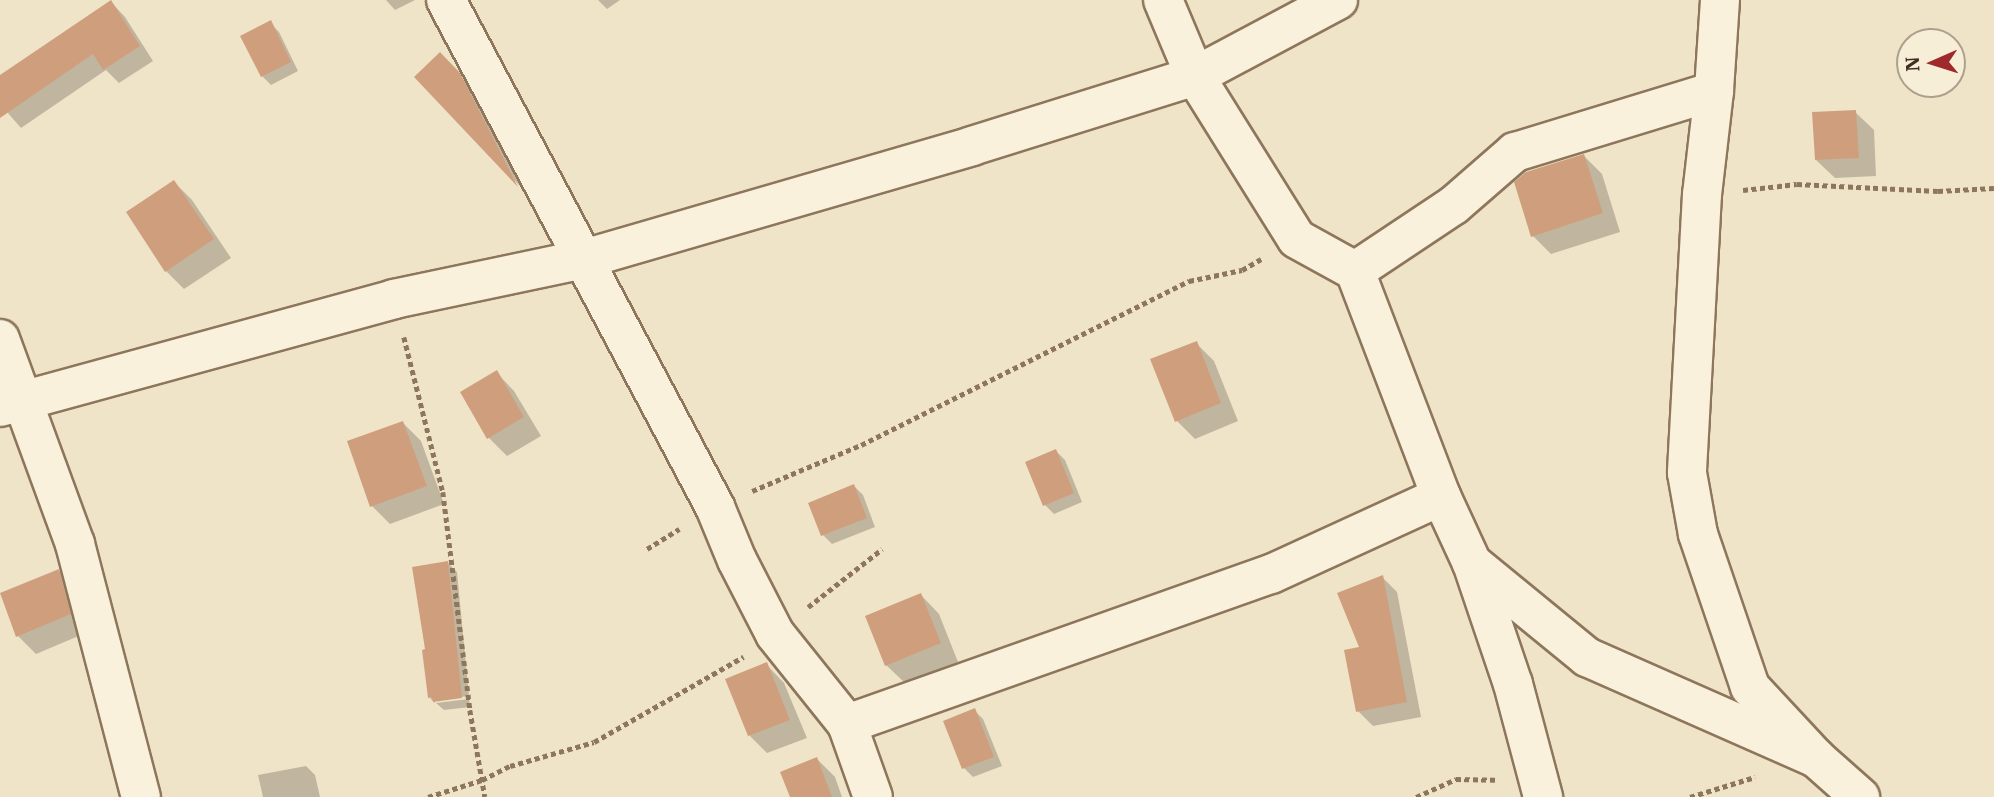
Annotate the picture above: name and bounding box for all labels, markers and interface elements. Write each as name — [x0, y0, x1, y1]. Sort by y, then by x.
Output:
north arrow — [1896, 28, 1966, 98]
text: N — [1900, 56, 1924, 72]

